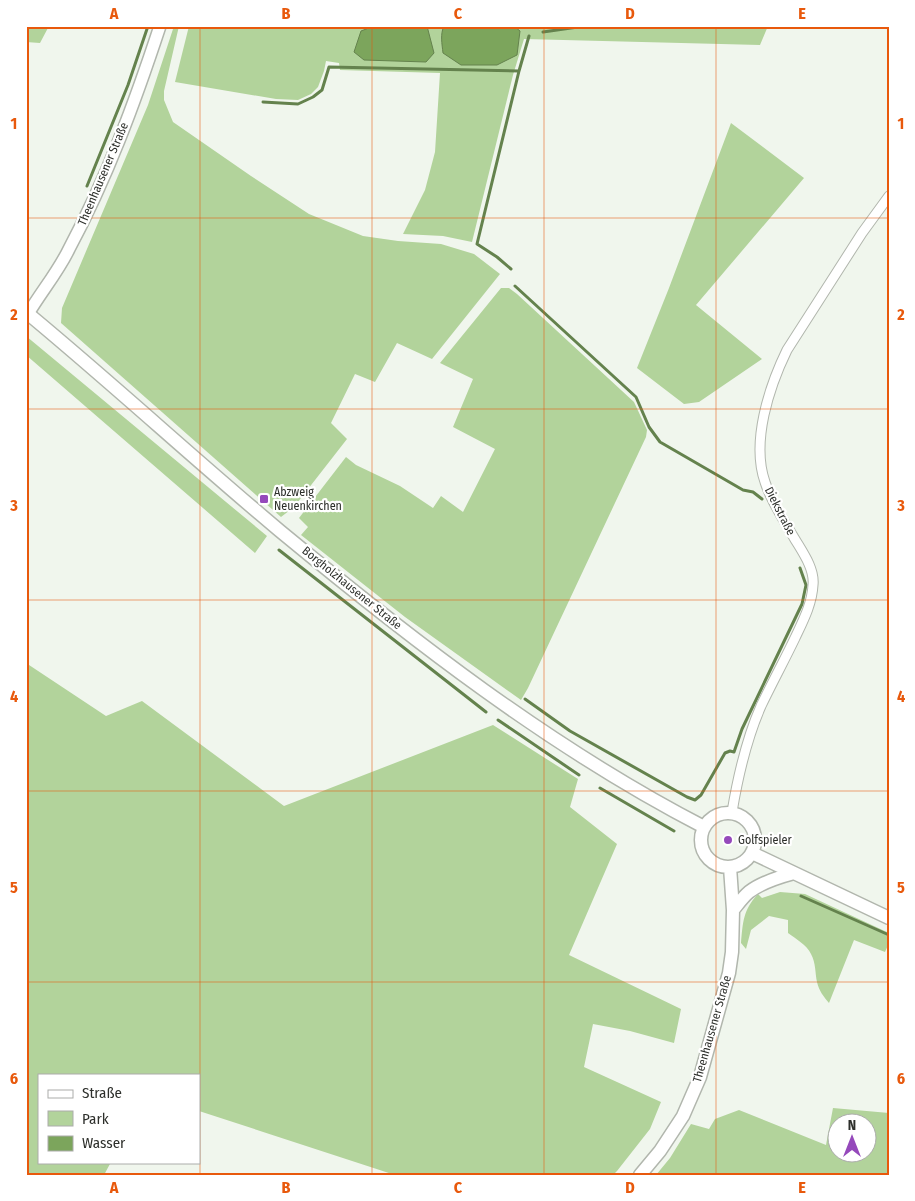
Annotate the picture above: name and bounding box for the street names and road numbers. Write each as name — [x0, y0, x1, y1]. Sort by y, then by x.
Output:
street label: Theenhausener Straße — [75, 120, 131, 228]
street label: Diekstraße — [762, 484, 798, 538]
street label: Borgholzhausener Straße — [299, 544, 405, 632]
street label: Theenhausener Straße — [690, 974, 734, 1084]

